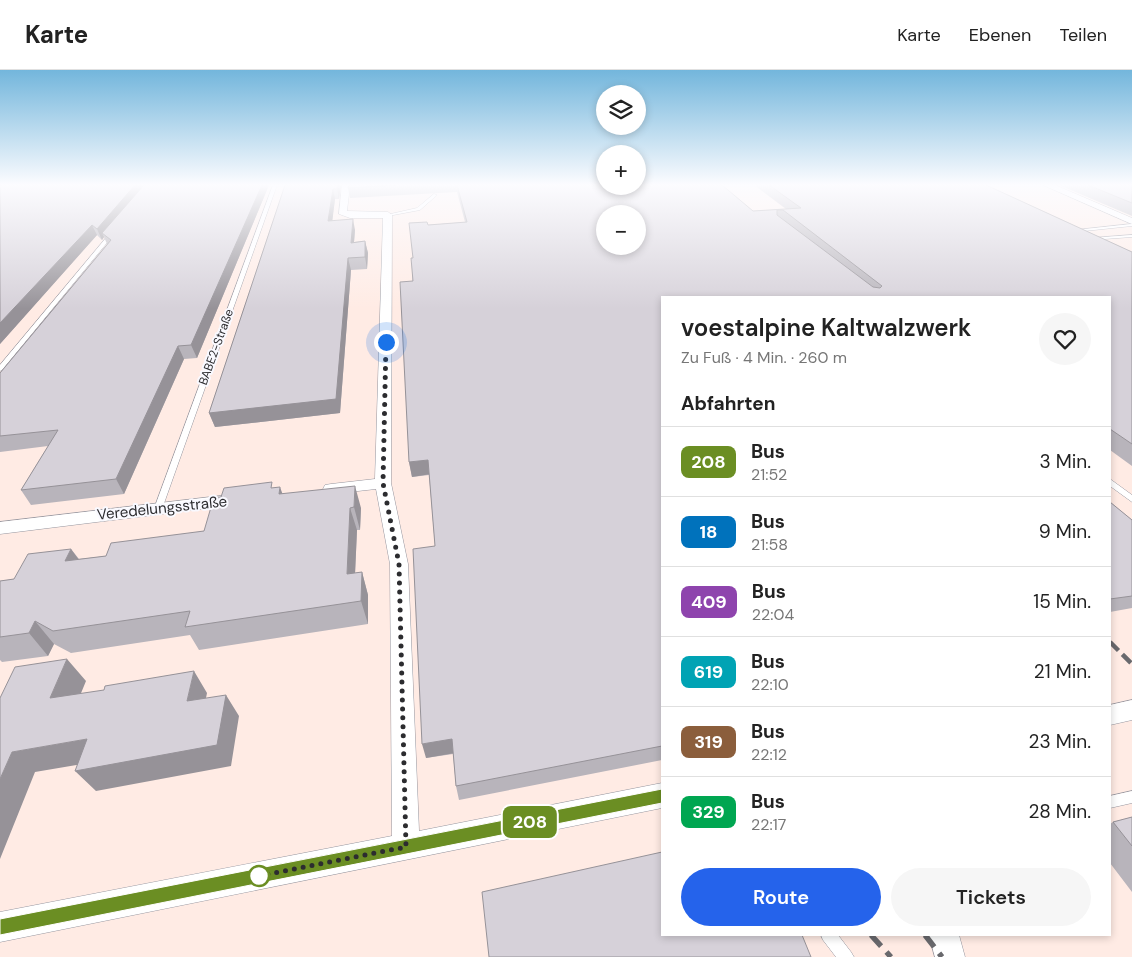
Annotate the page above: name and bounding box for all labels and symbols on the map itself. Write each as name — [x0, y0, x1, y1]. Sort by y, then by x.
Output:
street label: BABE2-Straße — [195, 307, 237, 387]
your location — [374, 330, 399, 355]
street label: Veredelungsstraße — [96, 491, 228, 525]
line badge: 208 — [501, 806, 559, 838]
unlabelled marker — [248, 865, 270, 887]

